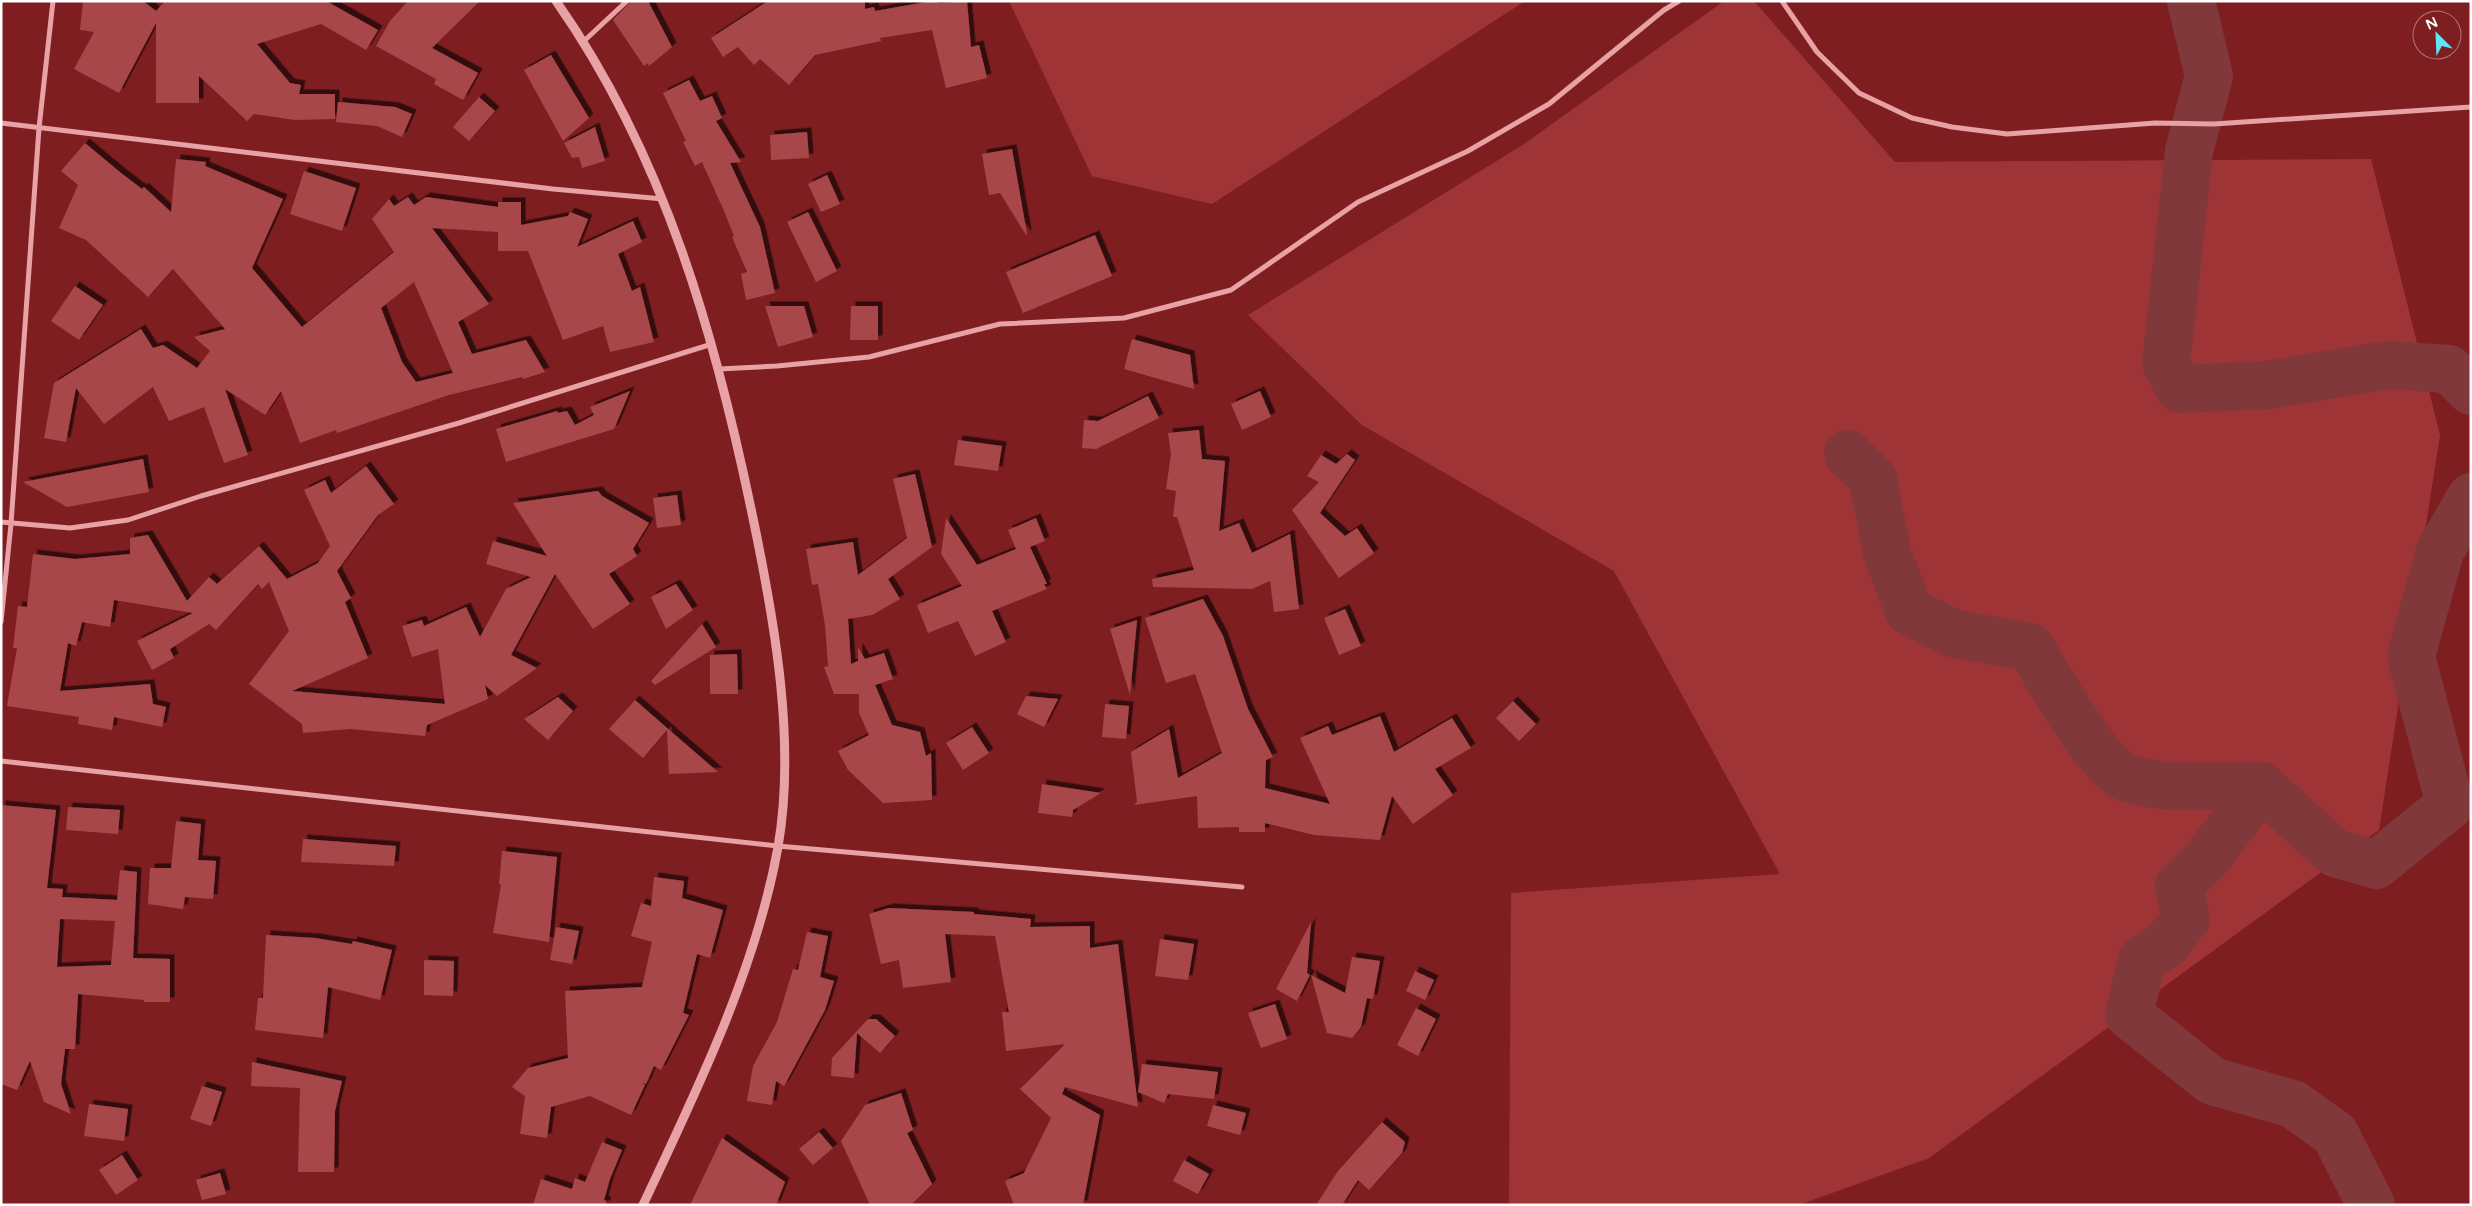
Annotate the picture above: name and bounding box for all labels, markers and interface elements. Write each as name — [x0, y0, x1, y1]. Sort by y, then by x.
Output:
north arrow — [2412, 10, 2462, 60]
text: N — [2423, 14, 2441, 34]

